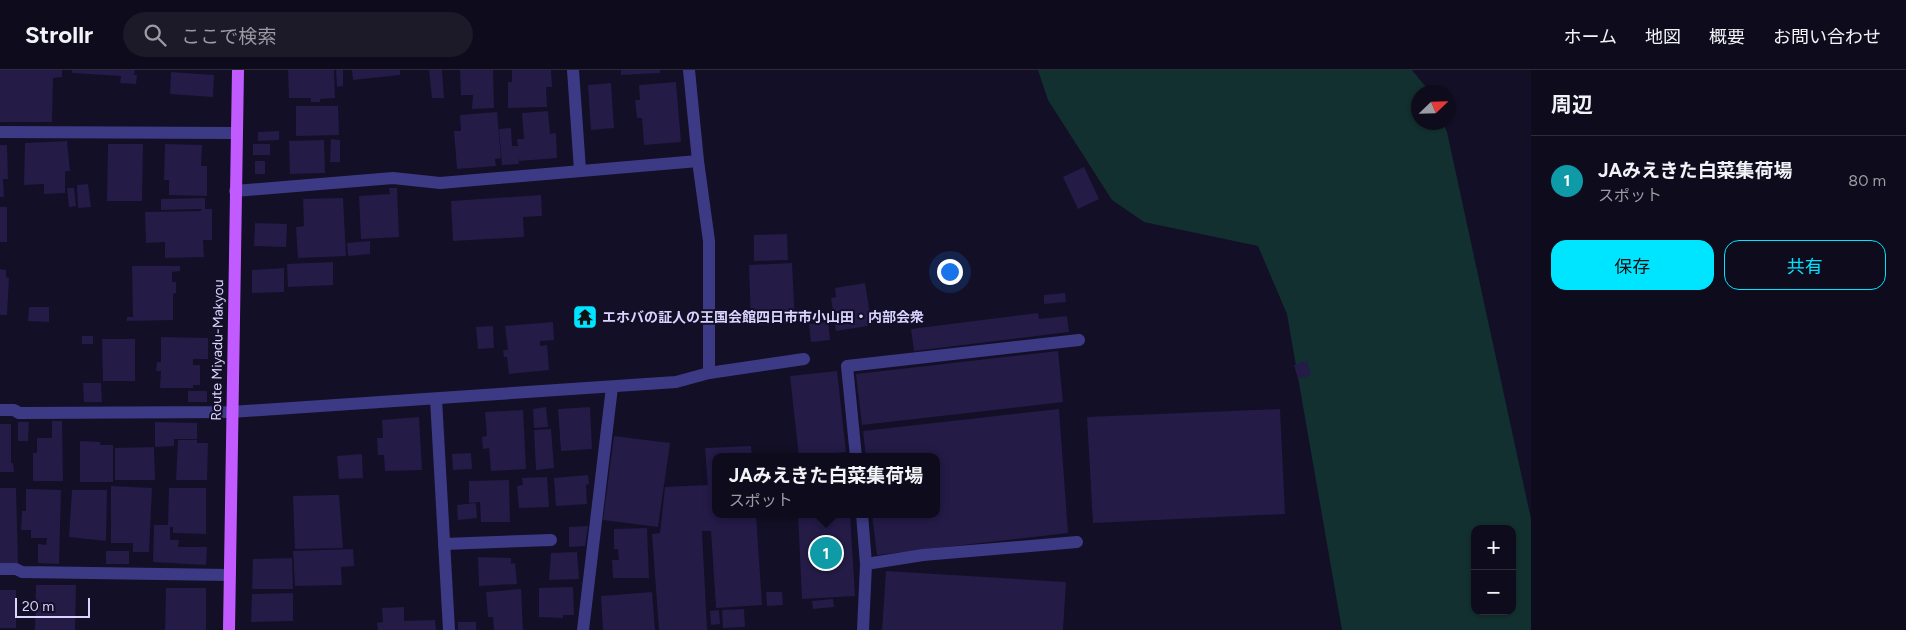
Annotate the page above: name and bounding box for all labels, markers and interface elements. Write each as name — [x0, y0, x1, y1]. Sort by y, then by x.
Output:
search box — [123, 12, 473, 57]
text: Strollr — [25, 20, 93, 49]
icon: search — [141, 21, 169, 49]
text: ここで検索 — [181, 25, 276, 48]
text: ホーム — [1564, 26, 1617, 48]
text: 地図 — [1645, 26, 1681, 48]
text: 概要 — [1709, 26, 1745, 48]
text: お問い合わせ — [1773, 26, 1881, 48]
north arrow — [1411, 85, 1456, 130]
text: 周辺 — [1551, 92, 1593, 117]
text: JAみえきた白菜集荷場 — [1598, 159, 1793, 182]
text: 1 — [1564, 171, 1570, 190]
text: 80 m — [1848, 171, 1886, 190]
text: スポット — [1598, 186, 1662, 205]
button: 保存 — [1551, 240, 1714, 290]
button: 共有 — [1724, 240, 1886, 290]
your location — [937, 259, 963, 285]
street label: Route Miyadu-Makyou — [208, 279, 227, 421]
temple icon: エホバの証人の王国会館四日市市小山田・内部会衆 — [572, 304, 598, 330]
place label: エホバの証人の王国会館四日市市小山田・内部会衆 — [602, 309, 924, 326]
popup — [712, 453, 940, 518]
text: JAみえきた白菜集荷場 — [729, 464, 923, 487]
text: スポット — [729, 491, 793, 510]
map controls — [1471, 525, 1516, 615]
button: + — [1471, 525, 1516, 570]
pin: 1 — [810, 534, 842, 572]
button: − — [1471, 570, 1516, 615]
scale bar — [15, 595, 90, 618]
text: 20 m — [22, 598, 54, 615]

